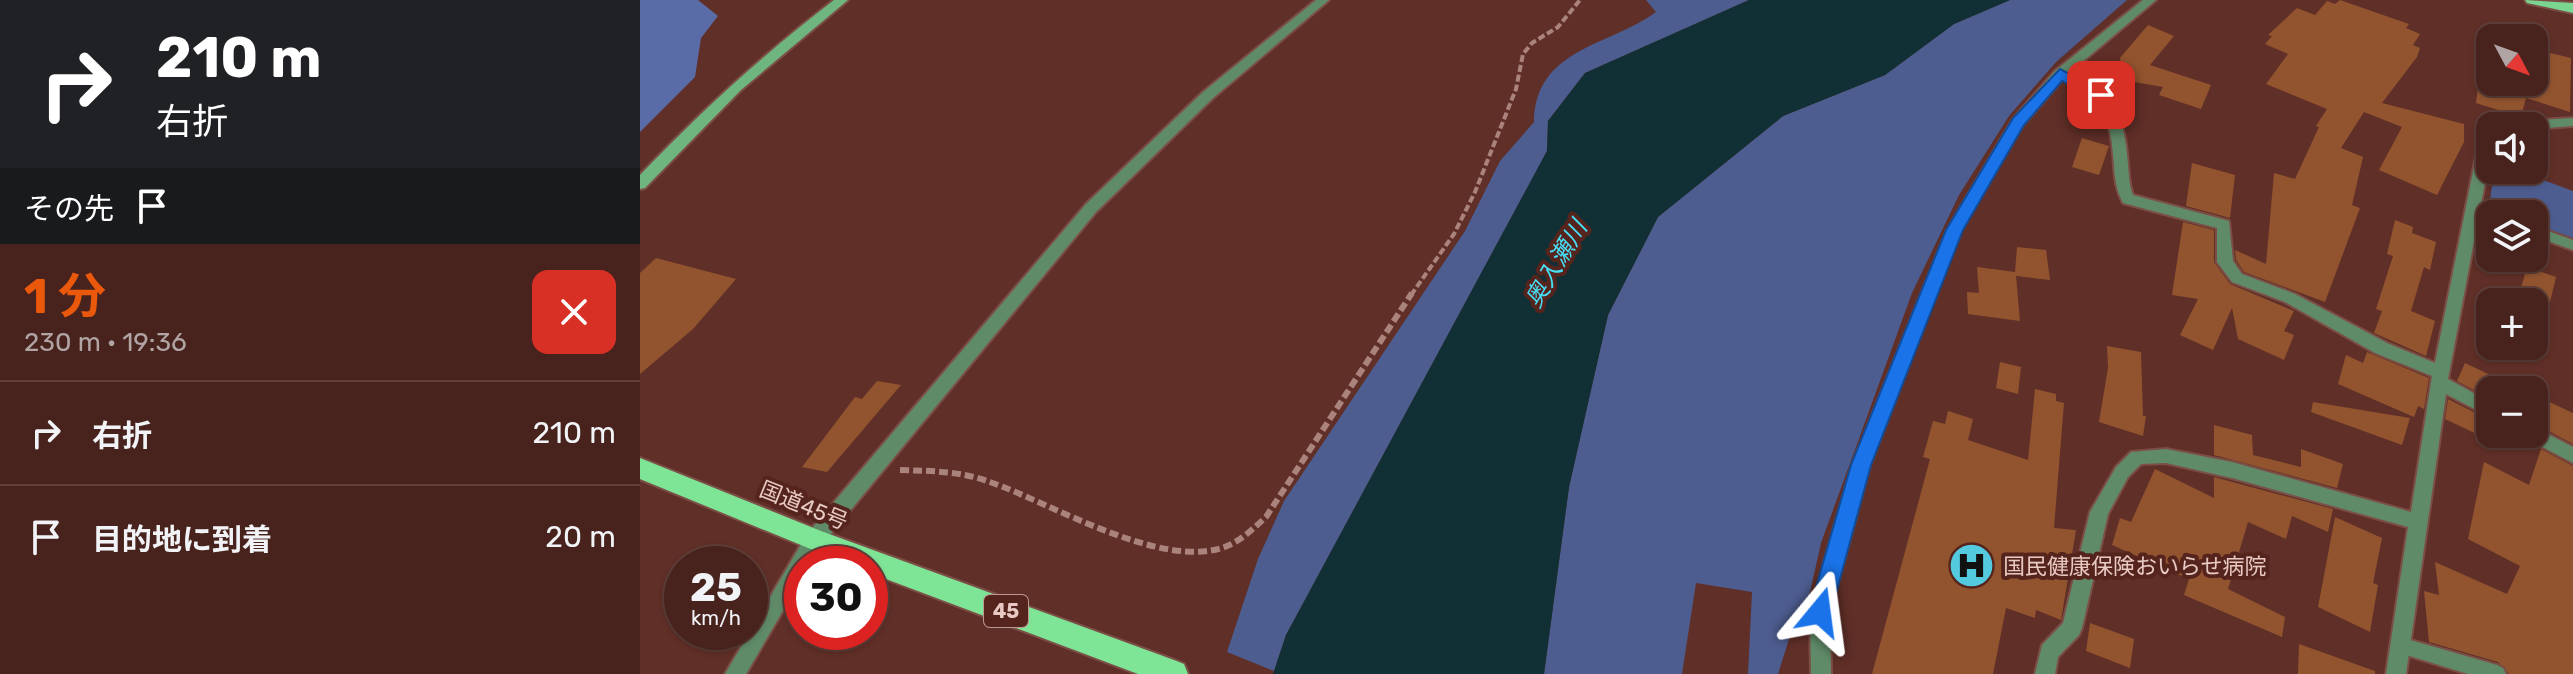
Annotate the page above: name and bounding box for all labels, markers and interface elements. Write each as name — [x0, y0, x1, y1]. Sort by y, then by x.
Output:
north arrow — [2476, 24, 2548, 96]
map controls — [2476, 24, 2548, 448]
text: 210 m — [156, 25, 322, 91]
icon: right — [24, 32, 128, 136]
pin — [2067, 61, 2135, 129]
icon: arrive — [2079, 73, 2123, 117]
text: 右折 — [156, 100, 228, 143]
button: sound — [2476, 112, 2548, 184]
icon: arrive — [130, 184, 174, 228]
text: その先 — [24, 191, 114, 227]
button: layers — [2476, 200, 2548, 272]
water label: 奥入瀬川 — [1519, 213, 1594, 312]
text: 1 分 — [24, 268, 106, 325]
button: close — [532, 270, 616, 354]
button: + — [2476, 288, 2548, 360]
text: 230 m · 19:36 — [24, 327, 187, 358]
button: − — [2476, 376, 2548, 448]
icon: right — [24, 411, 68, 455]
text: 210 m — [532, 415, 616, 451]
text: 右折 — [92, 418, 152, 454]
street label: 国道45号 — [756, 476, 852, 535]
icon: arrive — [24, 515, 68, 559]
text: 20 m — [545, 519, 616, 555]
text: 目的地に到着 — [92, 522, 272, 558]
hospital icon: 国民健康保険おいらせ病院 — [1948, 542, 1996, 590]
speed limit sign: 30 — [784, 546, 888, 650]
place label: 国民健康保険おいらせ病院 — [2003, 553, 2267, 580]
text: 25 — [690, 564, 742, 611]
position arrow — [1778, 570, 1862, 654]
road number: 45 — [984, 595, 1028, 627]
text: km/h — [691, 606, 741, 630]

